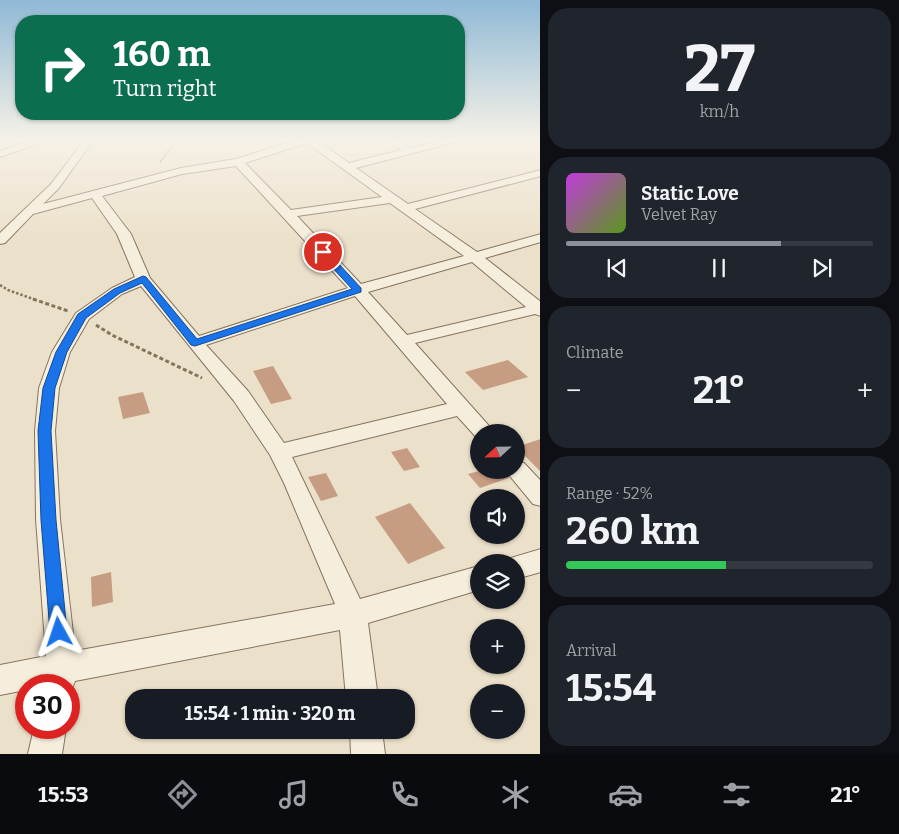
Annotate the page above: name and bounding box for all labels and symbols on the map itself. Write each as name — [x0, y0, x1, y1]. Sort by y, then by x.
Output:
pin — [302, 231, 344, 273]
north arrow — [470, 424, 525, 479]
position arrow — [32, 605, 84, 657]
speed limit sign: 30 — [15, 674, 80, 739]

